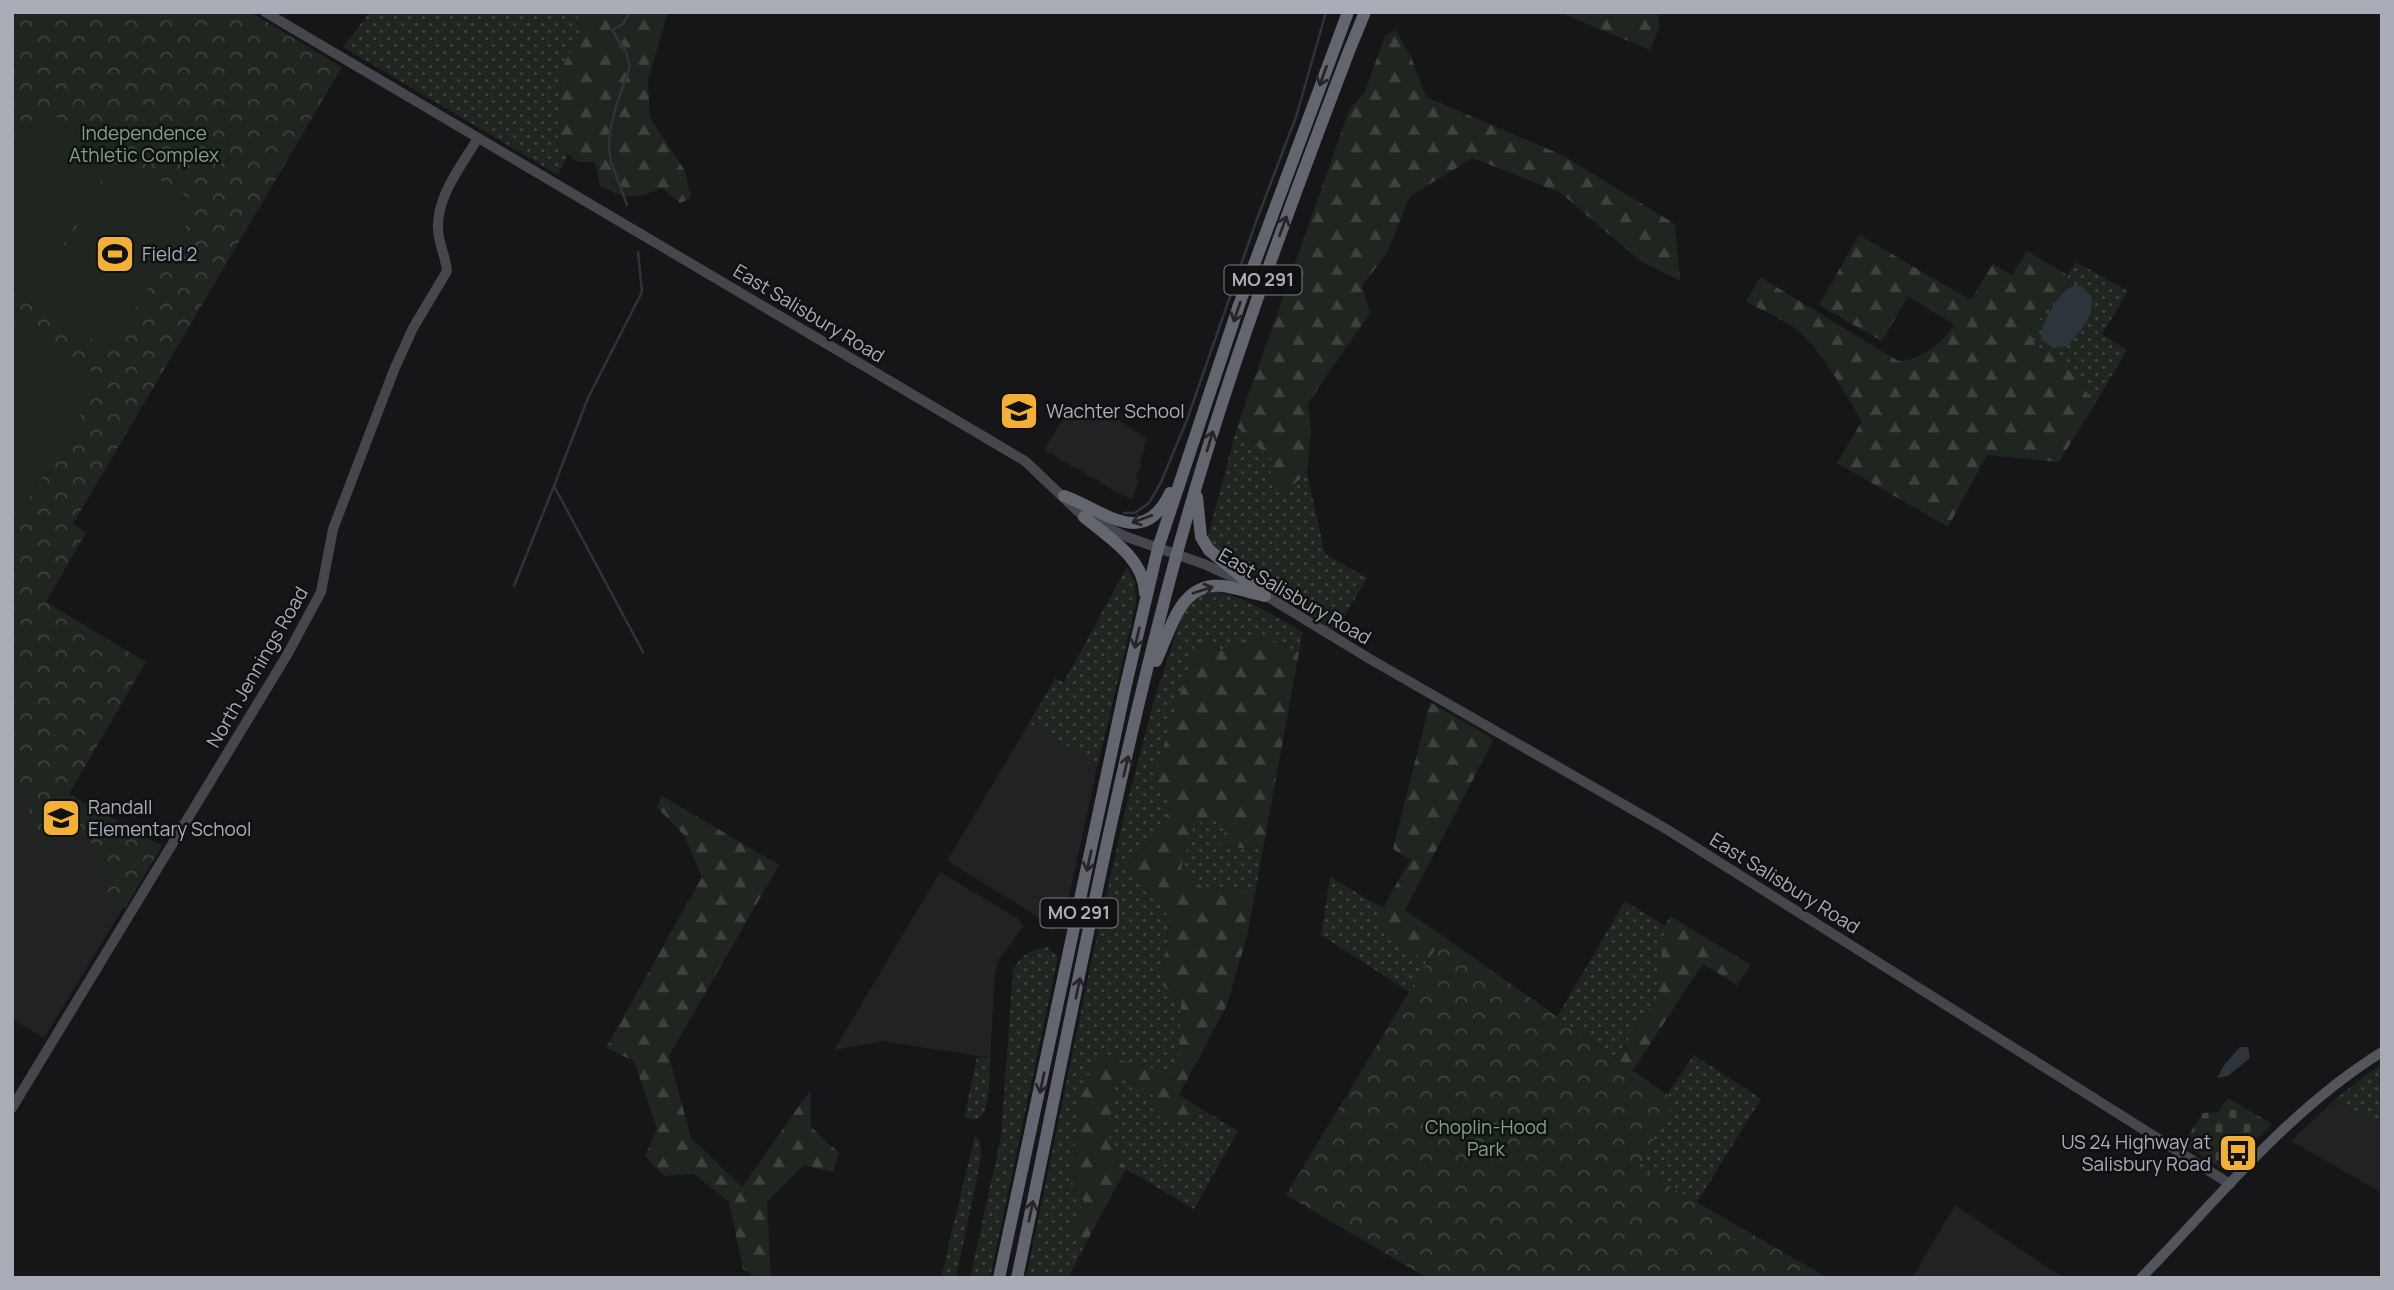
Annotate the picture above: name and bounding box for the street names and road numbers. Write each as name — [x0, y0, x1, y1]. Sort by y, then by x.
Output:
street label: East Salisbury Road — [729, 258, 889, 368]
road number: MO 291 — [1224, 266, 1302, 294]
street label: East Salisbury Road — [1214, 542, 1376, 650]
street label: North Jennings Road — [200, 582, 314, 752]
street label: East Salisbury Road — [1705, 826, 1865, 940]
road number: MO 291 — [1040, 898, 1118, 928]

